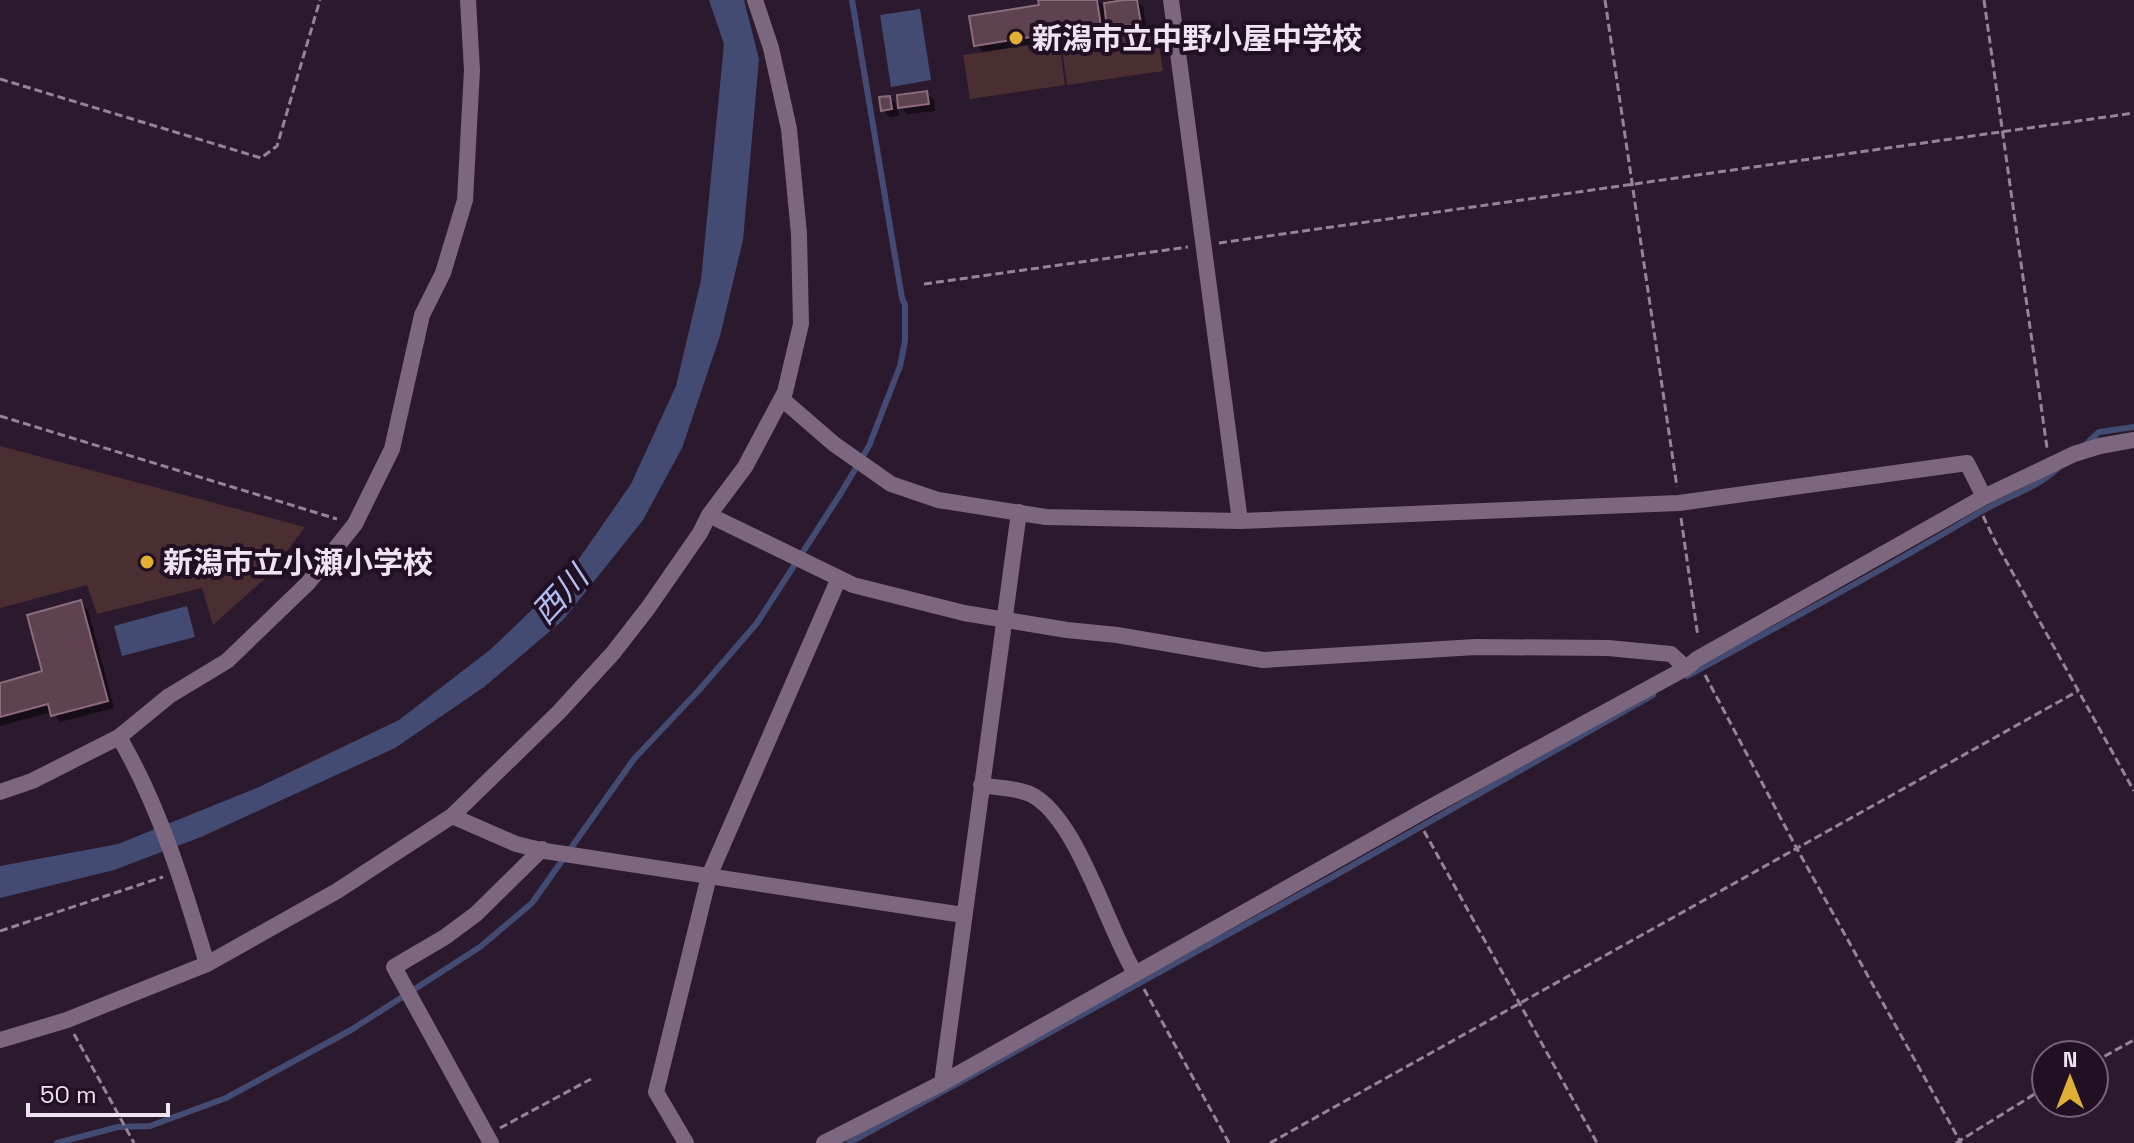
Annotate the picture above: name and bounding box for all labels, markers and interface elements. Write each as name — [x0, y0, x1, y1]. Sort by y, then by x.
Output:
place label: 新潟市立中野小屋中学校 — [1032, 19, 1362, 58]
marker: 新潟市立中野小屋中学校 — [1007, 29, 1025, 47]
place label: 新潟市立小瀬小学校 — [163, 543, 433, 582]
marker: 新潟市立小瀬小学校 — [138, 553, 156, 571]
water label: 西川 — [524, 556, 598, 632]
north arrow — [2030, 1039, 2110, 1119]
text: N — [2063, 1045, 2077, 1073]
scale bar — [28, 1067, 168, 1117]
text: 50 m — [40, 1079, 97, 1110]

